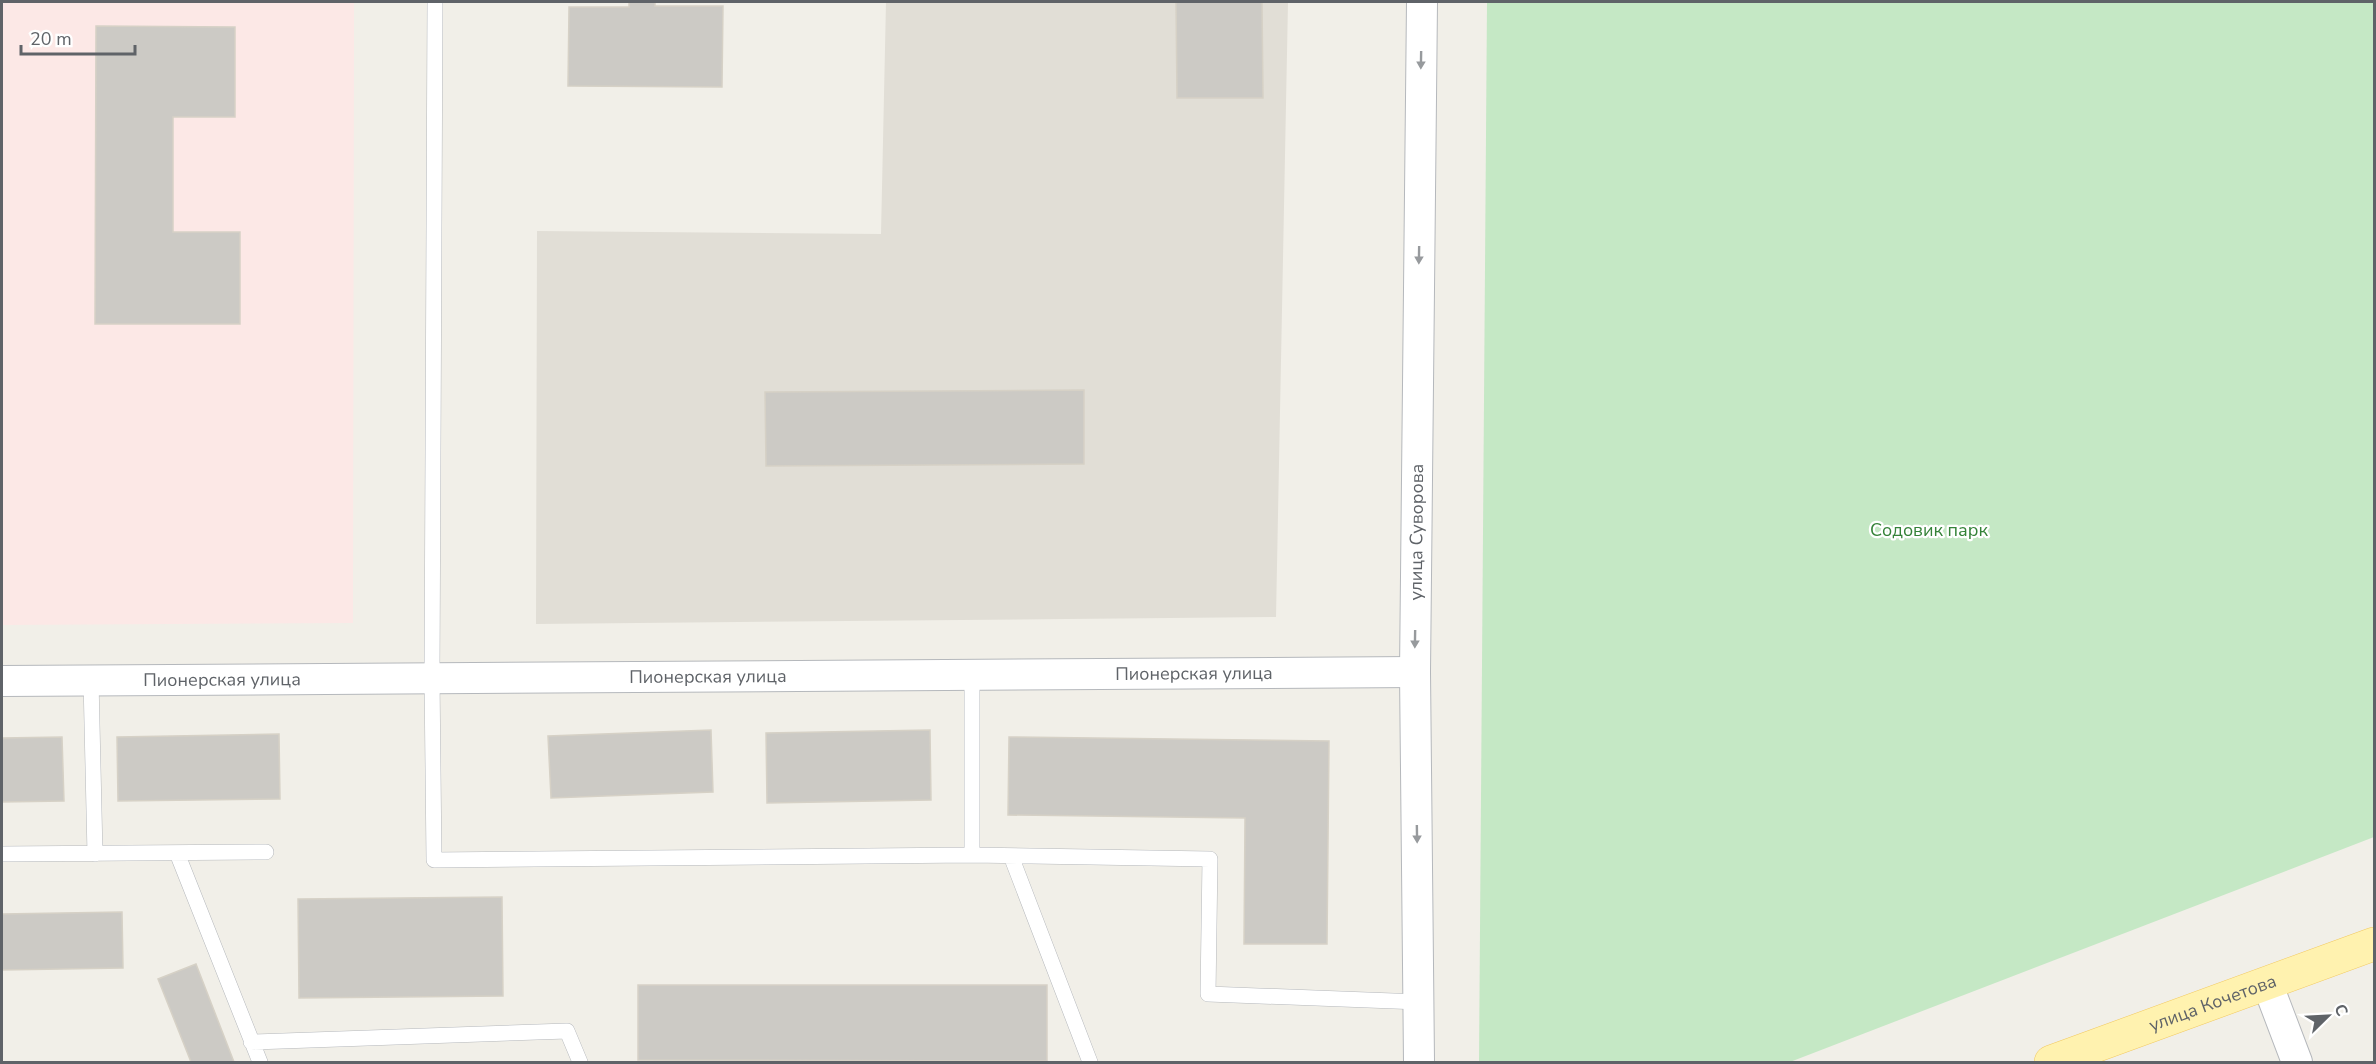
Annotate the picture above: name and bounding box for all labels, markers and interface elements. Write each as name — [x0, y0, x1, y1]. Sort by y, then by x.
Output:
scale bar — [21, 18, 135, 56]
text: 20 m — [30, 27, 72, 51]
one-way arrow — [1417, 50, 1426, 69]
one-way arrow — [1414, 245, 1424, 264]
street label: улица Суворова — [1404, 464, 1429, 600]
park label: Содовик парк — [1870, 518, 1988, 542]
one-way arrow — [1410, 629, 1420, 648]
street label: Пионерская улица — [1115, 661, 1273, 686]
street label: Пионерская улица — [629, 664, 787, 689]
street label: Пионерская улица — [143, 667, 301, 692]
one-way arrow — [1413, 824, 1422, 843]
street label: улица Кочетова — [2146, 969, 2280, 1037]
north arrow — [2298, 986, 2358, 1046]
text: С — [2329, 1001, 2353, 1020]

